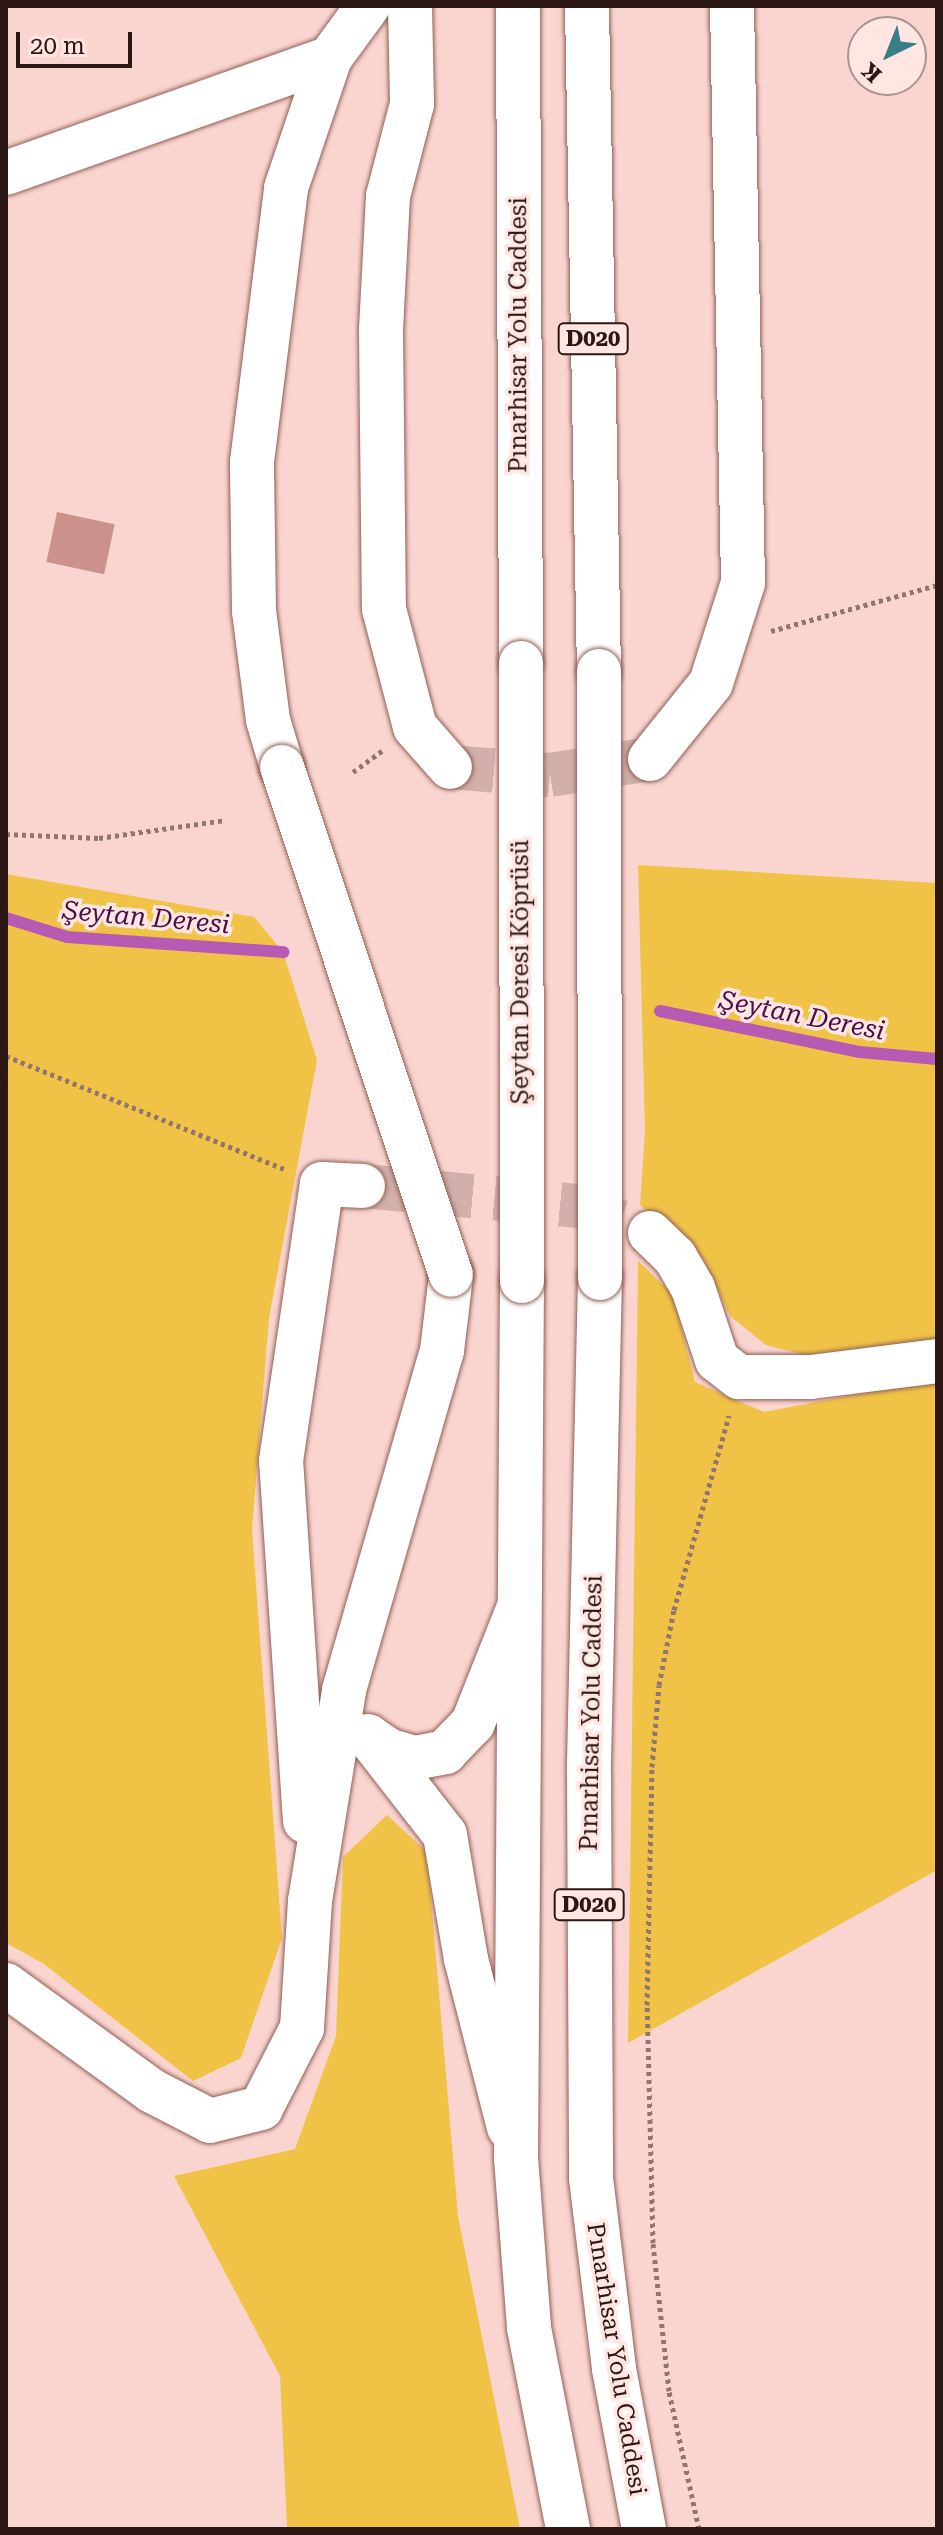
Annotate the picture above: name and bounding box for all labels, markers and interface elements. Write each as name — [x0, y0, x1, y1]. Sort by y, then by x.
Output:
scale bar — [20, 16, 136, 66]
north arrow — [847, 16, 927, 96]
text: 20 m — [30, 32, 85, 60]
text: K — [857, 57, 887, 88]
street label: Pınarhisar Yolu Caddesi — [505, 197, 533, 473]
road number: D020 — [557, 321, 629, 357]
street label: Şeytan Deresi Köprüsü — [507, 840, 535, 1104]
water label: Şeytan Deresi — [61, 895, 231, 941]
water label: Şeytan Deresi — [717, 985, 887, 1047]
street label: Pınarhisar Yolu Caddesi — [575, 1575, 609, 1851]
road number: D020 — [553, 1887, 625, 1923]
street label: Pınarhisar Yolu Caddesi — [580, 2221, 652, 2497]

